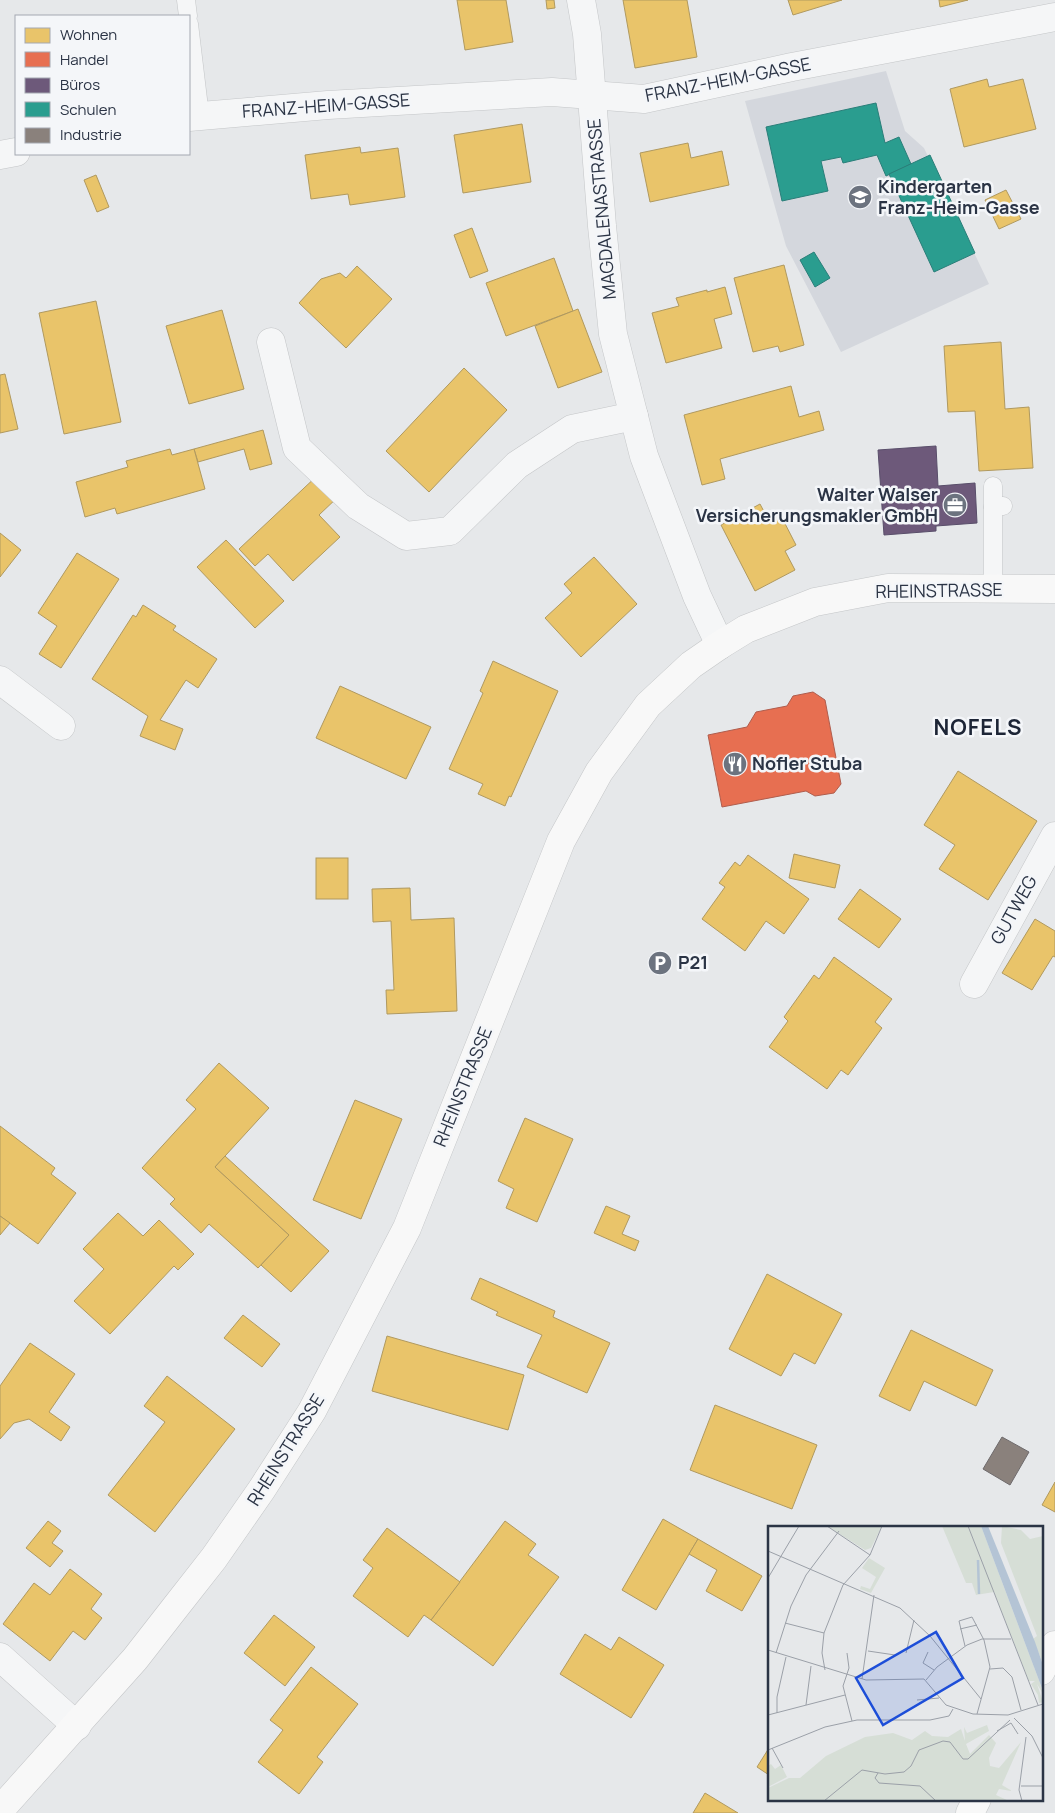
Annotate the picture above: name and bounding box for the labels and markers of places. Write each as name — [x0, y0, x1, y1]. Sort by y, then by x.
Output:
place label: Kindergarten Franz-Heim-Gasse — [878, 174, 1040, 219]
school or university icon: Kindergarten Franz-Heim-Gasse — [847, 184, 873, 210]
place label: Walter Walser Versicherungsmakler GmbH — [696, 482, 938, 527]
office icon: Walter Walser Versicherungsmakler GmbH — [942, 492, 968, 518]
restaurant icon: Nofler Stuba — [722, 751, 748, 777]
place label: Nofler Stuba — [752, 751, 862, 775]
parking icon: P21 — [647, 950, 673, 976]
place label: P21 — [678, 950, 708, 974]

